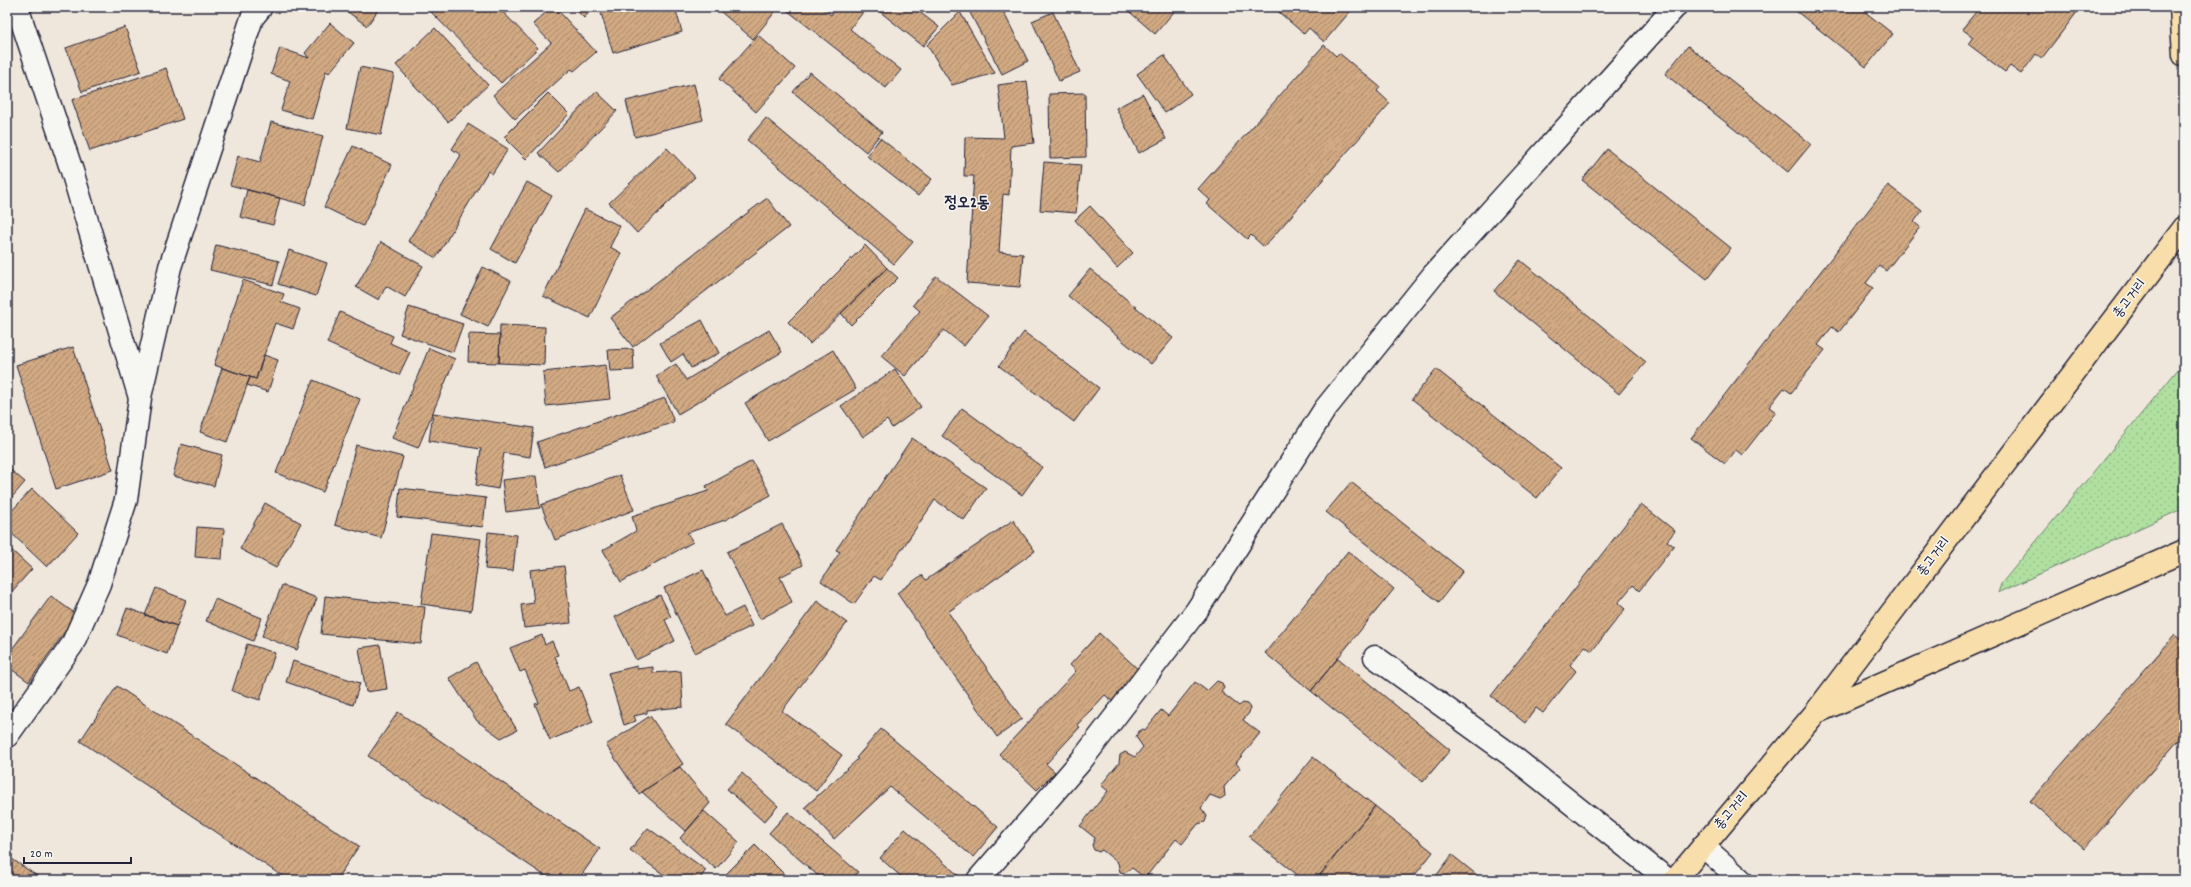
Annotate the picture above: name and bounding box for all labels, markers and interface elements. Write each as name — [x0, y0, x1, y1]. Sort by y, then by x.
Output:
district label: 정오2동 — [944, 192, 990, 215]
street label: 총고거리 — [2108, 275, 2152, 323]
street label: 총고거리 — [1912, 533, 1956, 581]
street label: 총고거리 — [1710, 787, 1754, 835]
scale bar — [24, 839, 131, 865]
text: 20 m — [30, 846, 53, 863]

